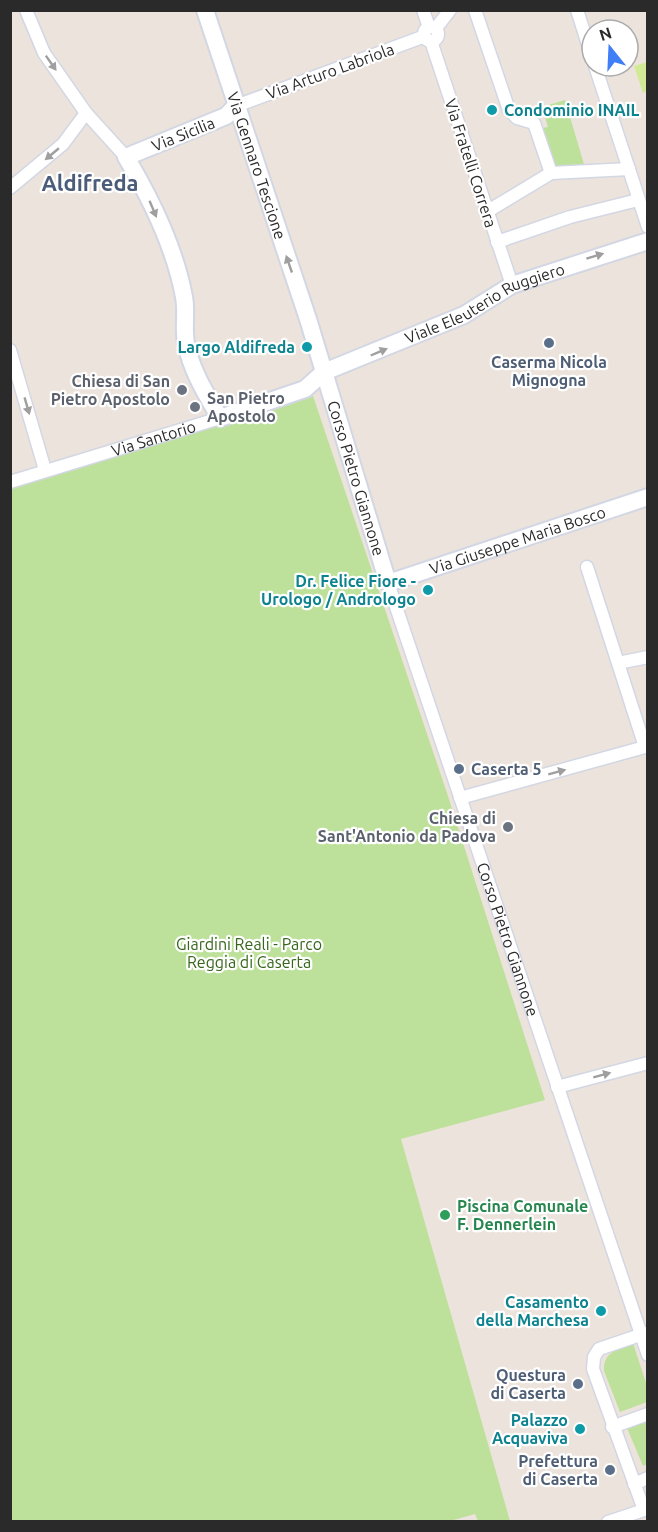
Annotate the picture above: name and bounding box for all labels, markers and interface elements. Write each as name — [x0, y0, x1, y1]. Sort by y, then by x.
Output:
north arrow — [580, 18, 640, 78]
text: N — [597, 23, 614, 44]
street label: Via Arturo Labriola — [264, 39, 396, 103]
one-way arrow — [45, 55, 56, 71]
street label: Via Gennaro Tescione — [224, 90, 290, 242]
street label: Via Fratelli Correra — [442, 96, 500, 230]
place label: Condominio INAIL — [504, 101, 640, 119]
marker: Condominio INAIL — [485, 103, 499, 117]
street label: Via Sicilia — [149, 113, 217, 155]
one-way arrow — [44, 147, 60, 160]
district label: Aldifreda — [41, 170, 139, 195]
one-way arrow — [149, 200, 159, 218]
one-way arrow — [586, 251, 604, 260]
one-way arrow — [284, 254, 293, 272]
street label: Viale Eleuterio Ruggiero — [402, 260, 567, 347]
marker: Caserma Nicola Mignogna — [542, 336, 556, 350]
place label: Largo Aldifreda — [177, 338, 295, 356]
marker: Largo Aldifreda — [300, 340, 314, 354]
one-way arrow — [370, 346, 388, 356]
place label: Caserma Nicola Mignogna — [491, 353, 607, 389]
place label: Chiesa di San Pietro Apostolo — [51, 372, 170, 408]
marker: Chiesa di San Pietro Apostolo — [175, 383, 189, 397]
place label: San Pietro Apostolo — [207, 389, 285, 425]
one-way arrow — [22, 397, 32, 415]
street label: Corso Pietro Giannone — [324, 398, 388, 558]
marker: San Pietro Apostolo — [188, 400, 202, 414]
street label: Via Santorio — [109, 417, 198, 460]
street label: Via Giuseppe Maria Bosco — [427, 503, 608, 578]
place label: Dr. Felice Fiore - Urologo / Andrologo — [261, 572, 416, 608]
marker: Dr. Felice Fiore - Urologo / Andrologo — [421, 583, 435, 597]
place label: Caserta 5 — [471, 760, 542, 778]
marker: Caserta 5 — [452, 762, 466, 776]
one-way arrow — [547, 766, 566, 776]
place label: Chiesa di Sant'Antonio da Padova — [318, 809, 496, 845]
marker: Chiesa di Sant'Antonio da Padova — [501, 820, 515, 834]
street label: Corso Pietro Giannone — [474, 860, 542, 1019]
park label: Giardini Reali - Parco Reggia di Caserta — [176, 935, 322, 971]
one-way arrow — [593, 1070, 611, 1080]
place label: Piscina Comunale F. Dennerlein — [457, 1197, 588, 1233]
marker: Piscina Comunale F. Dennerlein — [438, 1208, 452, 1222]
place label: Casamento della Marchesa — [476, 1293, 589, 1329]
marker: Casamento della Marchesa — [594, 1304, 608, 1318]
place label: Questura di Caserta — [490, 1366, 566, 1402]
marker: Questura di Caserta — [571, 1377, 585, 1391]
place label: Palazzo Acquaviva — [492, 1411, 568, 1447]
marker: Palazzo Acquaviva — [573, 1422, 587, 1436]
place label: Prefettura di Caserta — [518, 1452, 598, 1488]
marker: Prefettura di Caserta — [603, 1463, 617, 1477]

